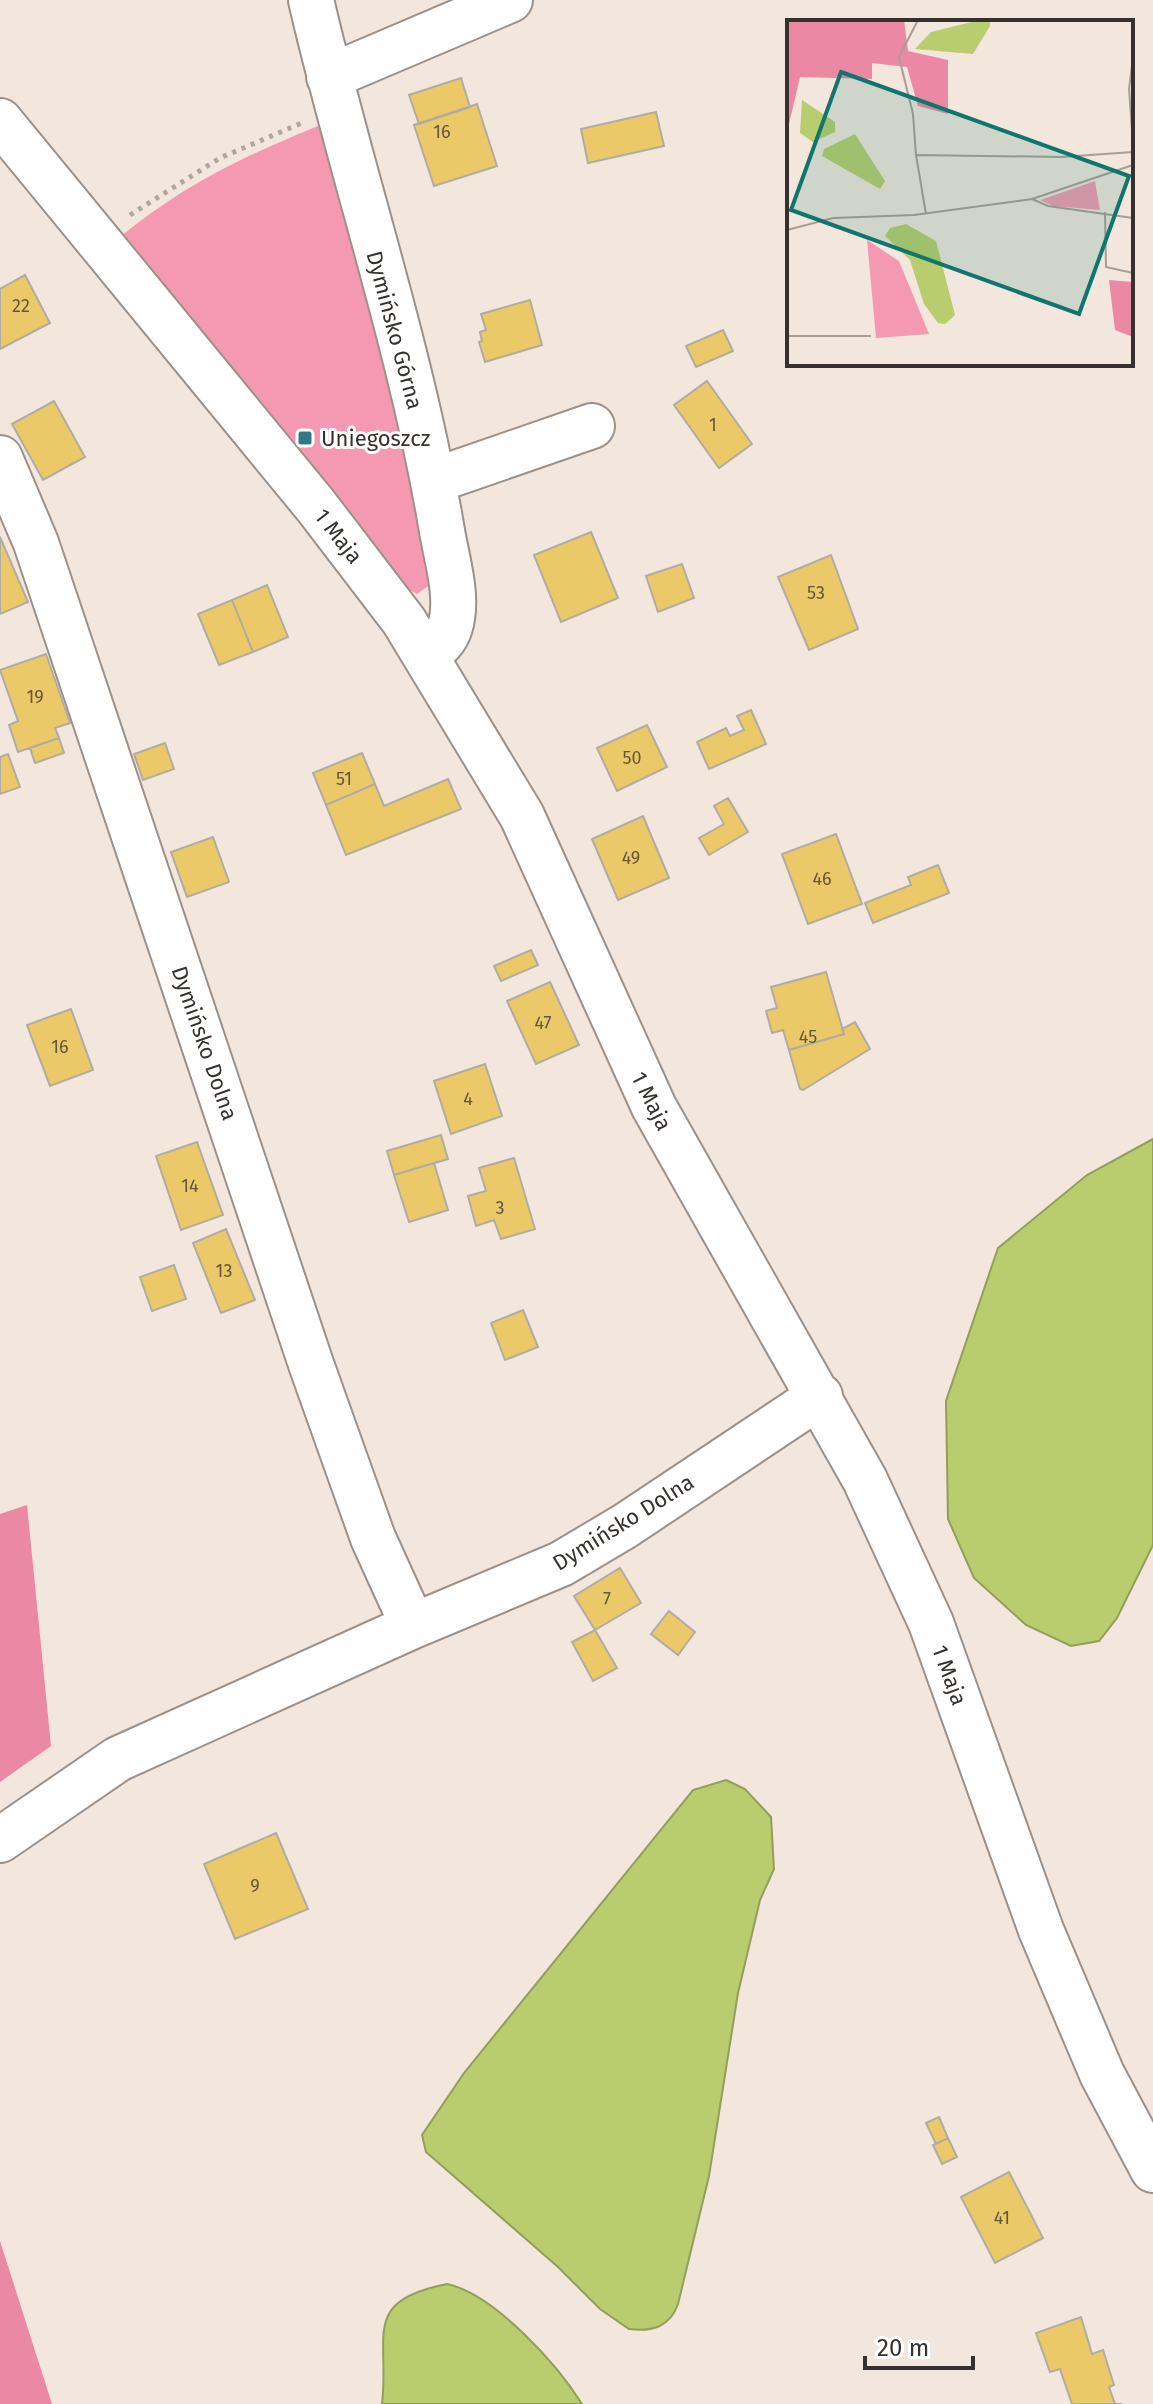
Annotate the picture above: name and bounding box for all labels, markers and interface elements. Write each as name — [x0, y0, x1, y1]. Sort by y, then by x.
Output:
inset map — [787, 20, 1133, 366]
house number: 16 — [433, 121, 451, 143]
street label: Dymińsko Górna — [360, 248, 429, 412]
house number: 22 — [12, 295, 30, 317]
house number: 1 — [709, 414, 717, 436]
place label: Uniegoszcz — [321, 425, 430, 452]
marker: Uniegoszcz — [296, 429, 314, 447]
street label: 1 Maja — [309, 503, 368, 569]
house number: 53 — [807, 582, 825, 604]
house number: 19 — [26, 686, 44, 708]
house number: 50 — [622, 747, 642, 769]
house number: 51 — [336, 768, 352, 790]
house number: 49 — [622, 847, 640, 869]
house number: 46 — [812, 868, 832, 890]
street label: Dymińsko Dolna — [166, 963, 244, 1124]
house number: 47 — [534, 1012, 552, 1034]
house number: 45 — [799, 1026, 817, 1048]
house number: 16 — [51, 1036, 69, 1058]
street label: 1 Maja — [625, 1067, 678, 1135]
house number: 4 — [463, 1088, 473, 1110]
house number: 14 — [181, 1175, 199, 1197]
house number: 3 — [496, 1197, 504, 1219]
house number: 13 — [216, 1260, 232, 1282]
street label: Dymińsko Dolna — [548, 1468, 699, 1577]
house number: 7 — [603, 1588, 611, 1610]
street label: 1 Maja — [926, 1641, 973, 1709]
house number: 9 — [250, 1875, 260, 1897]
house number: 41 — [994, 2207, 1010, 2229]
scale bar — [865, 2320, 973, 2370]
text: 20 m — [877, 2334, 929, 2362]

